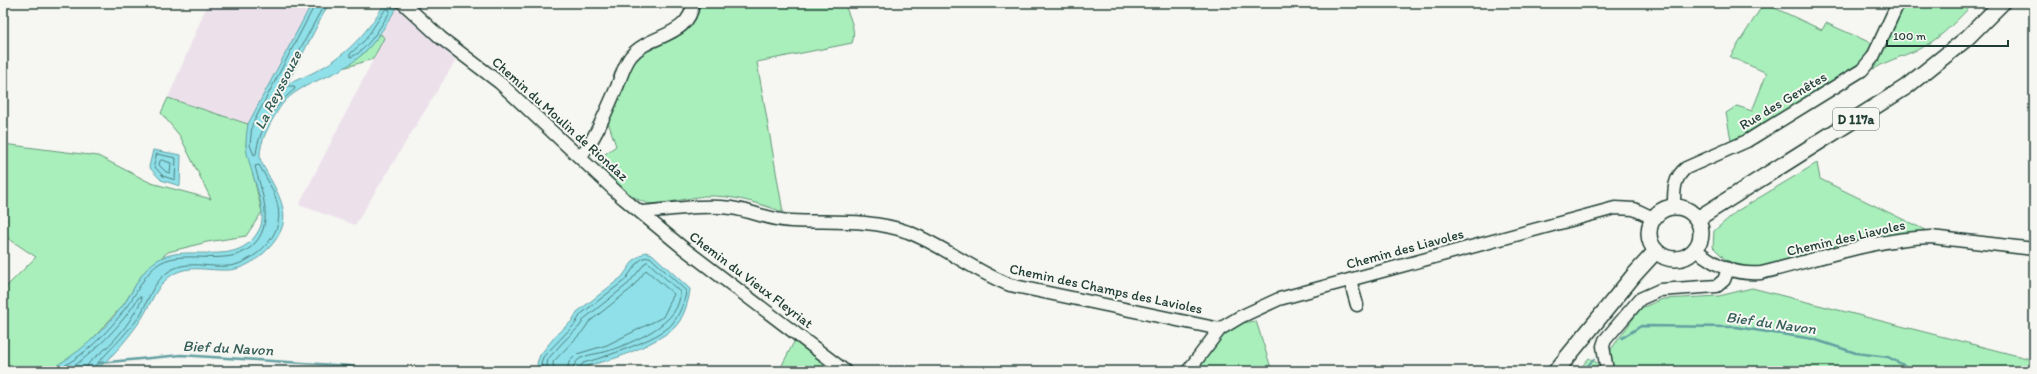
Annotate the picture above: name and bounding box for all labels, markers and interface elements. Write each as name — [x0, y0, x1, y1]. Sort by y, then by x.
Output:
scale bar — [1887, 22, 2008, 48]
text: 100 m — [1893, 29, 1926, 43]
water label: La Reyssouze — [251, 47, 306, 132]
street label: Chemin du Moulin de Riondaz — [488, 53, 632, 185]
street label: Rue des Genêtes — [1736, 68, 1830, 134]
road number: D 117a — [1833, 108, 1879, 130]
street label: Chemin des Liavoles — [1785, 216, 1907, 260]
street label: Chemin des Liavoles — [1344, 225, 1466, 273]
street label: Chemin du Vieux Fleyriat — [686, 228, 816, 332]
street label: Chemin des Champs des Lavioles — [1008, 260, 1204, 318]
water label: Bief du Navon — [1725, 308, 1818, 338]
water label: Bief du Navon — [182, 337, 274, 359]

